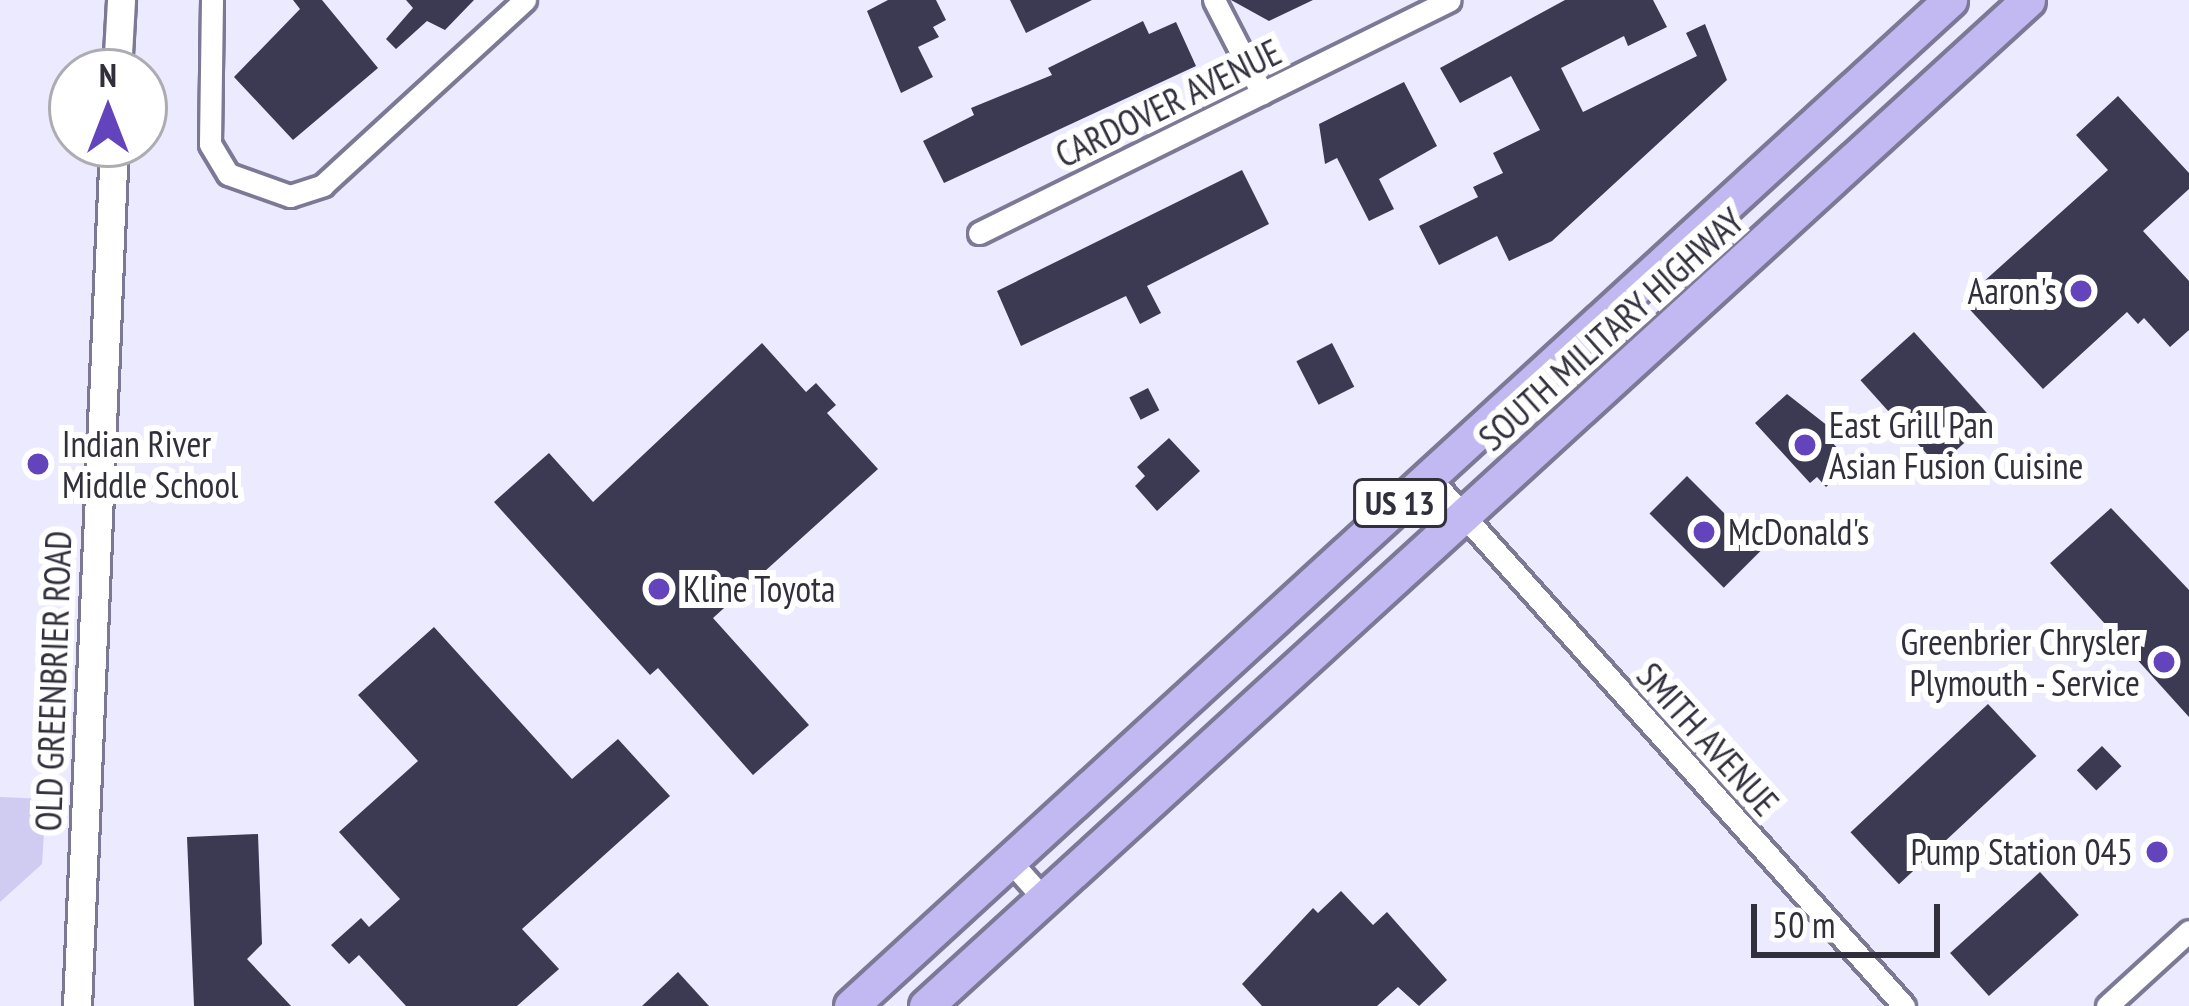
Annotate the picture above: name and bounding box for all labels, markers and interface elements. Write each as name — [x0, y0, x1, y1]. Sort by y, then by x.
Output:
street label: CARDOVER AVENUE — [1048, 30, 1288, 176]
north arrow — [48, 48, 168, 168]
text: N — [99, 53, 117, 96]
street label: SOUTH MILITARY HIGHWAY — [1470, 199, 1752, 459]
place label: Aaron's — [1968, 269, 2057, 313]
marker: Aaron's — [2068, 278, 2094, 304]
place label: East Grill Pan Asian Fusion Cuisine — [1829, 402, 2083, 487]
place label: Indian River Middle School — [62, 421, 238, 506]
marker: East Grill Pan Asian Fusion Cuisine — [1792, 432, 1818, 458]
marker: Indian River Middle School — [25, 451, 51, 477]
road number: US 13 — [1352, 476, 1448, 530]
place label: McDonald's — [1728, 510, 1869, 554]
marker: McDonald's — [1691, 519, 1717, 545]
street label: OLD GREENBRIER ROAD — [26, 530, 80, 832]
place label: Kline Toyota — [683, 567, 836, 611]
marker: Kline Toyota — [646, 576, 672, 602]
place label: Greenbrier Chrysler Plymouth - Service — [1900, 619, 2140, 704]
marker: Greenbrier Chrysler Plymouth - Service — [2151, 649, 2177, 675]
street label: SMITH AVENUE — [1628, 654, 1788, 824]
place label: Pump Station 045 — [1910, 830, 2133, 874]
marker: Pump Station 045 — [2144, 839, 2170, 865]
scale bar — [1757, 880, 1946, 954]
text: 50 m — [1772, 901, 1835, 948]

